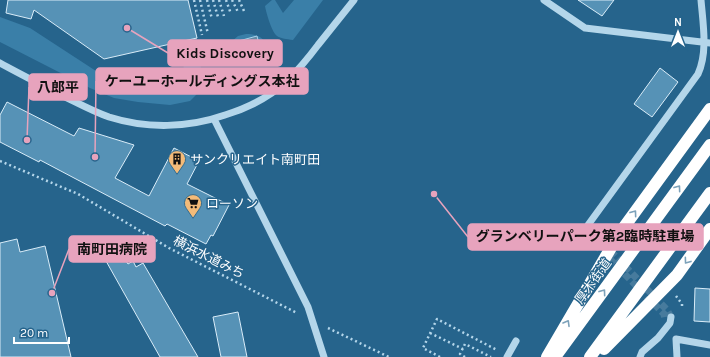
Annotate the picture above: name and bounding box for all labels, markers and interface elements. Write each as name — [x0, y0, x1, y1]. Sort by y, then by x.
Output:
north arrow — [658, 12, 698, 52]
text: N — [674, 16, 682, 29]
callout: Kids Discovery — [168, 40, 282, 66]
text: Kids Discovery — [176, 45, 274, 62]
callout: ケーユーホールディングス本社 — [96, 68, 308, 94]
text: ケーユーホールディングス本社 — [104, 73, 300, 90]
callout: 八郎平 — [29, 74, 87, 100]
text: 八郎平 — [37, 79, 79, 96]
building icon: サンクリエイト南町田 — [167, 149, 187, 174]
place label: サンクリエイト南町田 — [190, 152, 320, 167]
one-way arrow — [673, 186, 680, 193]
supermarket icon: ローソン — [183, 193, 203, 218]
place label: ローソン — [206, 196, 258, 211]
one-way arrow — [630, 210, 637, 217]
callout: グランベリーパーク第2臨時駐車場 — [468, 224, 703, 250]
text: グランベリーパーク第2臨時駐車場 — [476, 228, 694, 245]
street label: 横浜水道みち — [171, 233, 247, 281]
callout: 南町田病院 — [69, 236, 155, 262]
text: 南町田病院 — [77, 241, 147, 258]
street label: 厚木街道 — [572, 256, 614, 306]
one-way arrow — [685, 256, 692, 263]
one-way arrow — [598, 289, 605, 296]
scale bar — [14, 319, 69, 345]
one-way arrow — [562, 320, 569, 327]
text: 20 m — [20, 326, 48, 340]

